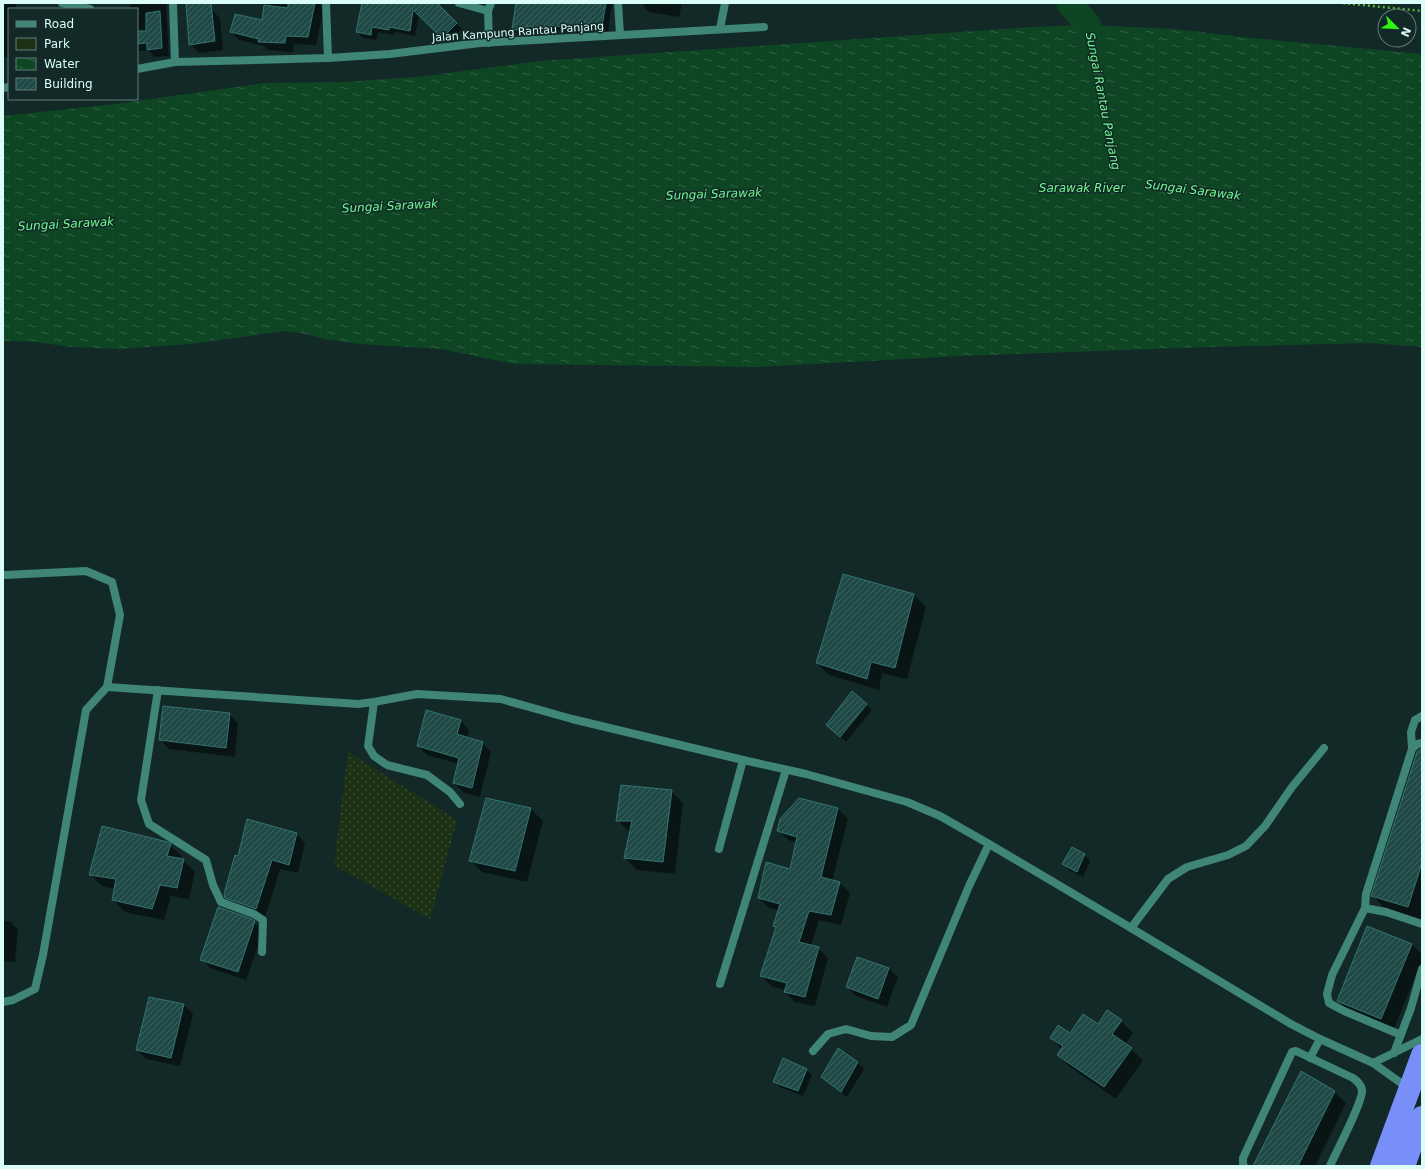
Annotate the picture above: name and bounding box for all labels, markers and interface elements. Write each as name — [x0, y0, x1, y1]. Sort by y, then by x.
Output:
legend — [8, 8, 138, 100]
north arrow — [1377, 8, 1417, 48]
text: Road — [44, 17, 74, 31]
street label: Jalan Kampung Rantau Panjang — [431, 20, 604, 45]
text: N — [1398, 25, 1413, 39]
water label: Sungai Rantau Panjang — [1083, 31, 1123, 171]
text: Park — [44, 37, 70, 51]
text: Water — [44, 57, 80, 71]
text: Building — [44, 77, 93, 91]
water label: Sungai Sarawak — [1144, 177, 1243, 203]
water label: Sarawak River — [1039, 181, 1126, 195]
water label: Sungai Sarawak — [666, 185, 763, 203]
water label: Sungai Sarawak — [342, 196, 440, 216]
water label: Sungai Sarawak — [18, 214, 116, 234]

